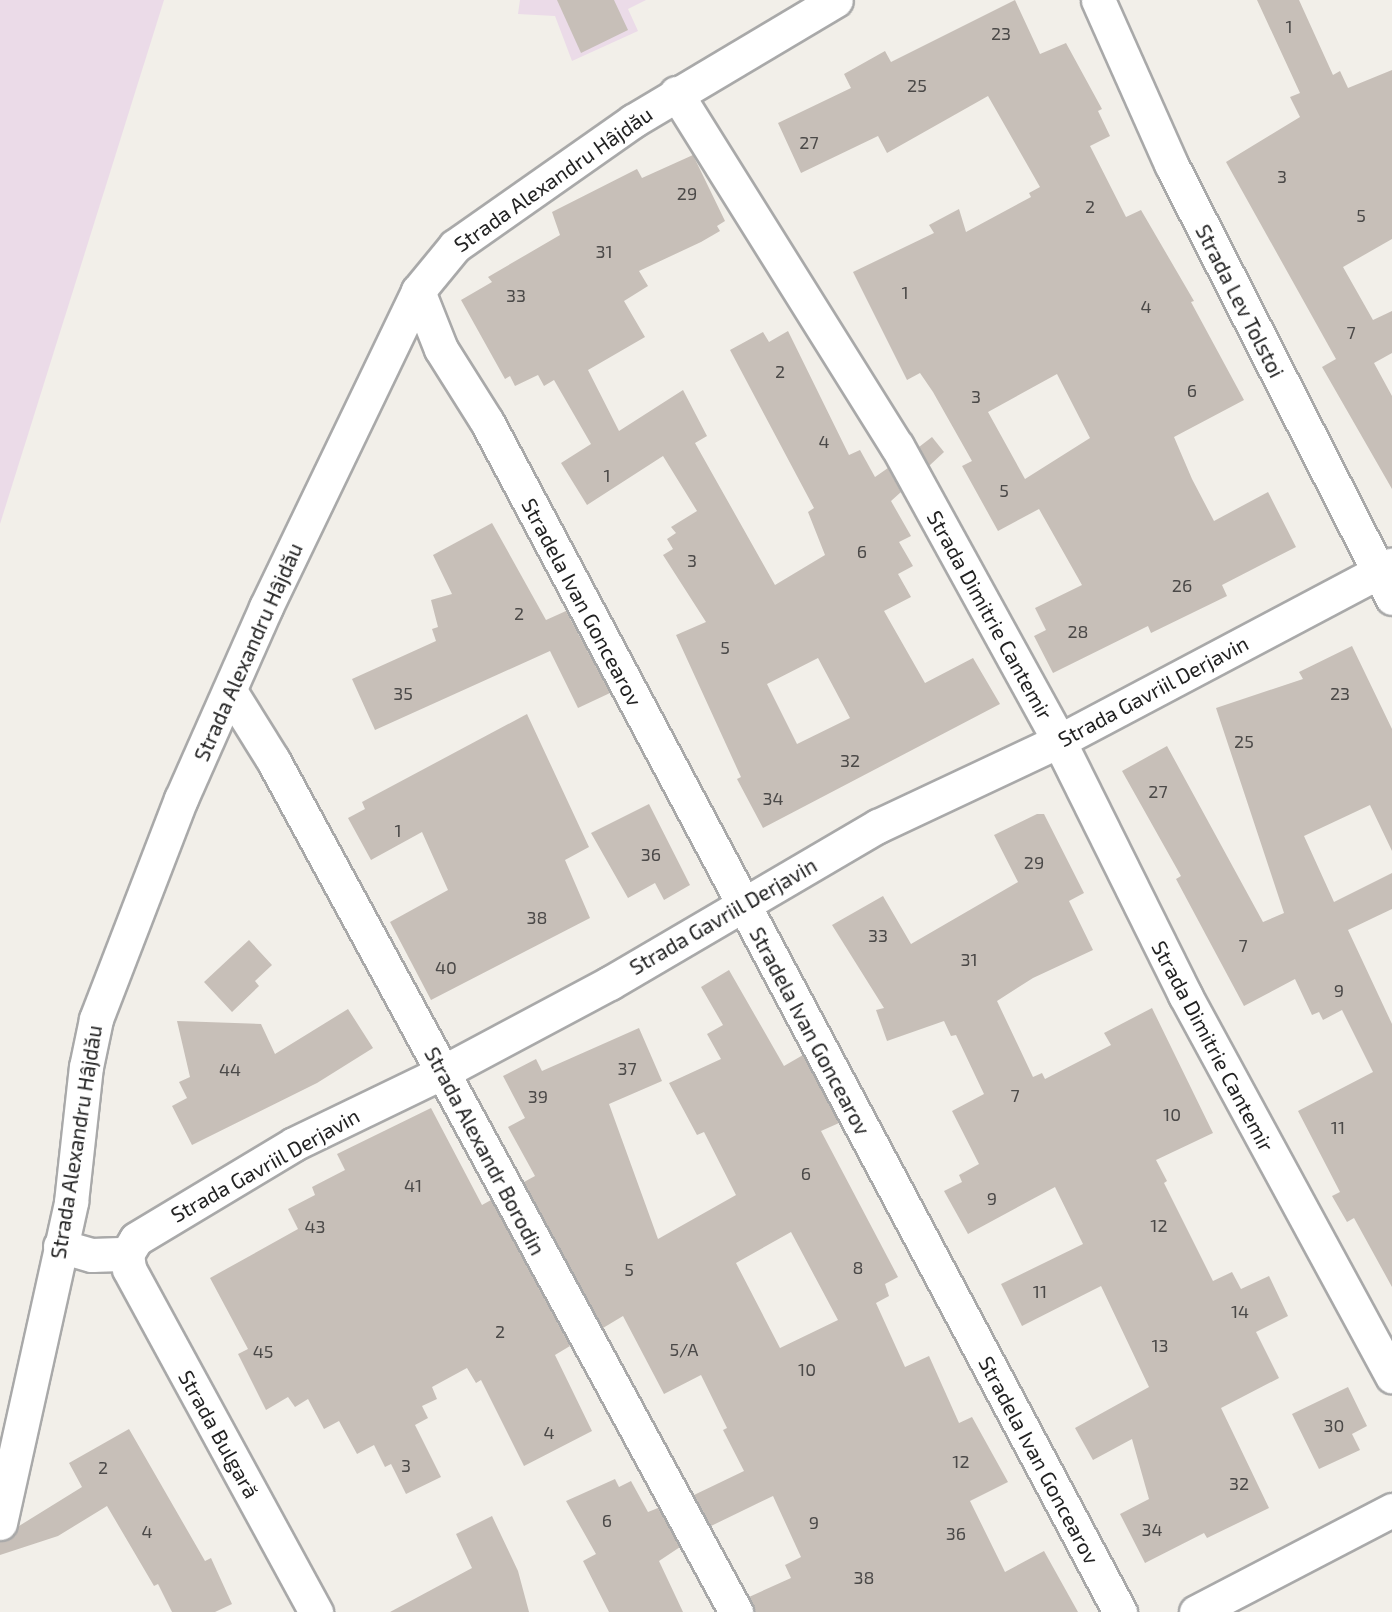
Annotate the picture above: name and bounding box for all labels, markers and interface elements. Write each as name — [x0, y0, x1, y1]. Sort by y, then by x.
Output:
house number: 1 — [1285, 15, 1293, 37]
house number: 23 — [991, 22, 1011, 44]
house number: 25 — [907, 74, 927, 96]
street label: Strada Alexandru Hâjdău — [449, 101, 657, 257]
house number: 27 — [799, 131, 819, 153]
house number: 3 — [1277, 165, 1287, 187]
house number: 29 — [677, 182, 697, 204]
house number: 2 — [1085, 195, 1095, 217]
house number: 5 — [1356, 204, 1366, 226]
street label: Strada Lev Tolstoi — [1190, 220, 1290, 382]
house number: 31 — [595, 240, 613, 262]
house number: 1 — [901, 281, 909, 303]
house number: 33 — [506, 284, 526, 306]
house number: 4 — [1140, 295, 1152, 317]
house number: 7 — [1346, 321, 1356, 343]
house number: 2 — [775, 360, 785, 382]
house number: 6 — [1187, 379, 1197, 401]
house number: 3 — [971, 385, 981, 407]
house number: 4 — [818, 430, 830, 452]
house number: 1 — [603, 464, 611, 486]
house number: 5 — [999, 479, 1009, 501]
street label: Stradela Ivan Goncearov — [517, 494, 647, 710]
street label: Strada Dimitrie Cantemir — [922, 506, 1058, 724]
street label: Strada Alexandru Hâjdău — [188, 539, 308, 765]
house number: 6 — [857, 540, 867, 562]
house number: 3 — [687, 549, 697, 571]
house number: 26 — [1172, 574, 1192, 596]
house number: 2 — [514, 602, 524, 624]
house number: 28 — [1067, 620, 1089, 642]
street label: Strada Gavriil Derjavin — [1053, 630, 1253, 752]
house number: 5 — [720, 636, 730, 658]
house number: 35 — [393, 682, 413, 704]
house number: 23 — [1330, 682, 1350, 704]
house number: 25 — [1234, 730, 1254, 752]
house number: 32 — [840, 749, 860, 771]
house number: 27 — [1148, 780, 1168, 802]
house number: 34 — [762, 787, 784, 809]
house number: 1 — [394, 819, 402, 841]
house number: 36 — [641, 843, 661, 865]
house number: 29 — [1024, 851, 1044, 873]
street label: Strada Gavriil Derjavin — [625, 852, 821, 980]
house number: 38 — [527, 906, 547, 928]
street label: Stradela Ivan Goncearov — [745, 923, 875, 1139]
house number: 33 — [868, 924, 888, 946]
house number: 7 — [1238, 934, 1248, 956]
street label: Strada Dimitrie Cantemir — [1147, 936, 1279, 1156]
house number: 31 — [960, 948, 978, 970]
house number: 40 — [435, 956, 457, 978]
house number: 9 — [1334, 979, 1344, 1001]
street label: Strada Alexandru Hâjdău — [45, 1023, 107, 1261]
street label: Strada Alexandr Borodin — [419, 1042, 551, 1260]
house number: 37 — [617, 1057, 637, 1079]
house number: 44 — [219, 1058, 241, 1080]
house number: 7 — [1010, 1084, 1020, 1106]
house number: 39 — [528, 1085, 548, 1107]
street label: Strada Gavriil Derjavin — [166, 1102, 364, 1228]
house number: 10 — [1163, 1103, 1181, 1125]
house number: 11 — [1331, 1116, 1345, 1138]
house number: 6 — [801, 1162, 811, 1184]
house number: 41 — [404, 1174, 422, 1196]
house number: 9 — [987, 1187, 997, 1209]
house number: 12 — [1150, 1214, 1168, 1236]
house number: 43 — [304, 1215, 326, 1237]
house number: 8 — [853, 1256, 863, 1278]
house number: 5 — [624, 1258, 634, 1280]
house number: 11 — [1033, 1280, 1047, 1302]
house number: 14 — [1231, 1300, 1249, 1322]
house number: 2 — [495, 1320, 505, 1342]
house number: 13 — [1151, 1334, 1169, 1356]
house number: 5/A — [669, 1338, 699, 1360]
house number: 45 — [253, 1340, 273, 1362]
street label: Stradela Ivan Goncearov — [974, 1352, 1104, 1568]
house number: 10 — [798, 1358, 816, 1380]
street label: Strada Bulgară — [174, 1366, 264, 1502]
house number: 30 — [1324, 1414, 1344, 1436]
house number: 4 — [543, 1421, 555, 1443]
house number: 12 — [952, 1450, 970, 1472]
house number: 3 — [401, 1454, 411, 1476]
house number: 2 — [98, 1456, 108, 1478]
house number: 32 — [1229, 1472, 1249, 1494]
house number: 6 — [602, 1509, 612, 1531]
house number: 9 — [809, 1511, 819, 1533]
house number: 34 — [1141, 1518, 1163, 1540]
house number: 4 — [141, 1520, 153, 1542]
house number: 36 — [946, 1522, 966, 1544]
house number: 38 — [854, 1566, 874, 1588]

